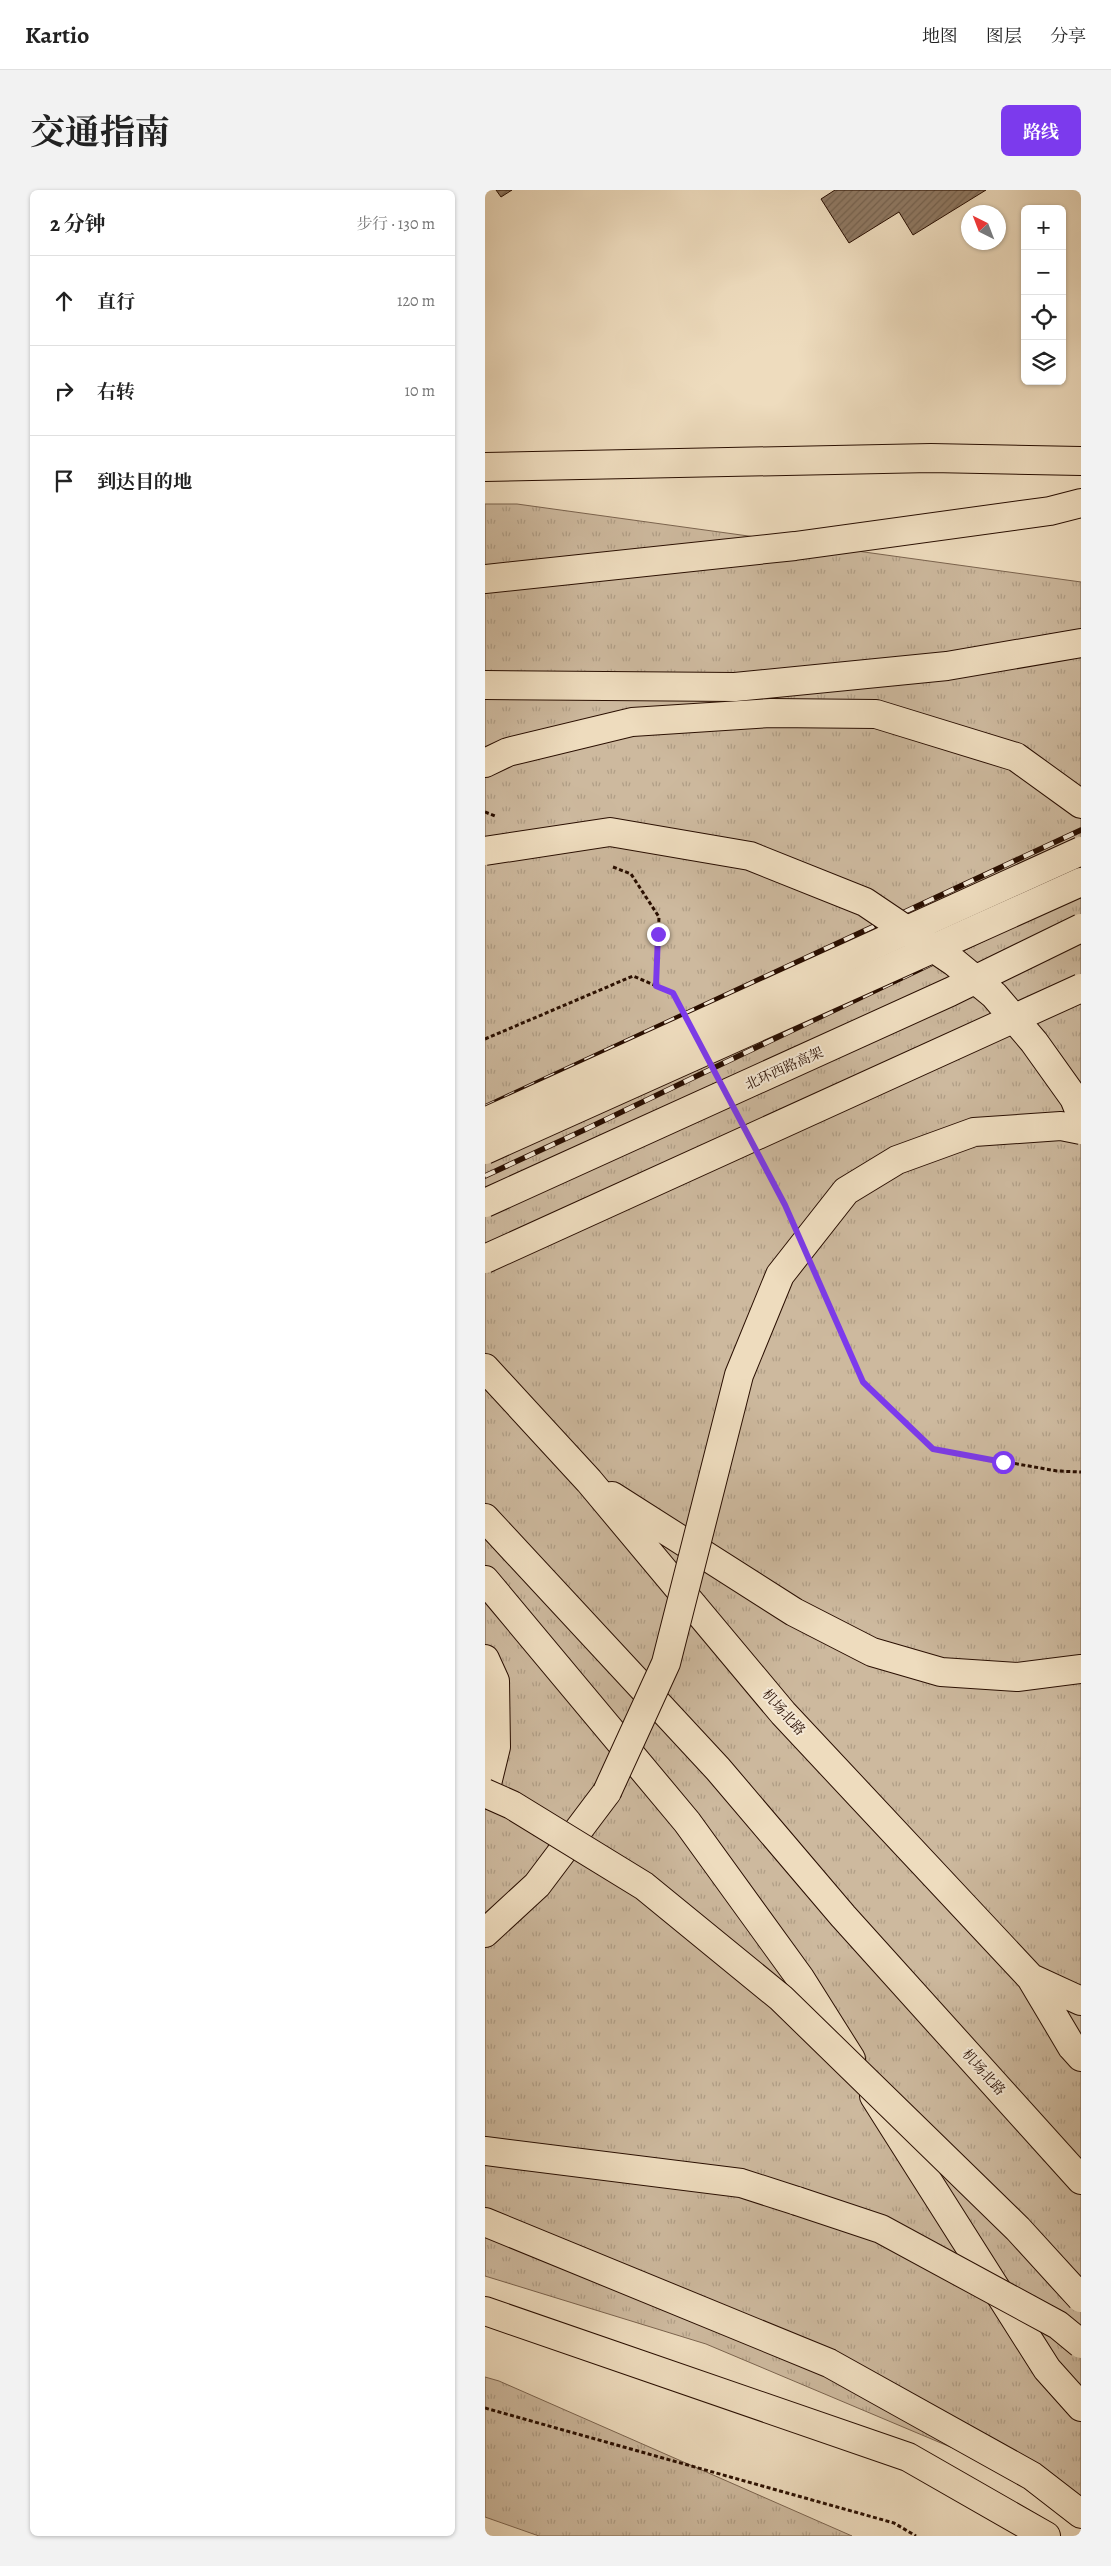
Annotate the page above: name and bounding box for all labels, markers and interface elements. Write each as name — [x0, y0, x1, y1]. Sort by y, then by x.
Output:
text: Kartio — [25, 19, 89, 51]
text: 地图 — [922, 24, 958, 48]
text: 图层 — [986, 24, 1022, 48]
text: 分享 — [1050, 24, 1086, 48]
button: 路线 — [1001, 105, 1081, 156]
text: 交通指南 — [30, 108, 170, 156]
north arrow — [961, 205, 1006, 250]
map controls — [1021, 205, 1066, 385]
button: + — [1021, 205, 1066, 250]
text: 2 分钟 — [50, 210, 106, 238]
text: 步行 · 130 m — [356, 213, 435, 235]
button: − — [1021, 250, 1066, 295]
icon: ahead — [50, 287, 78, 315]
text: 直行 — [97, 289, 135, 315]
text: 120 m — [397, 290, 435, 312]
button: locate — [1021, 295, 1066, 340]
button: layers — [1021, 340, 1066, 385]
icon: right — [50, 377, 78, 405]
text: 右转 — [97, 379, 135, 405]
text: 10 m — [405, 380, 435, 402]
icon: arrive — [50, 467, 78, 495]
text: 到达目的地 — [97, 469, 192, 495]
route end — [647, 923, 670, 946]
street label: 北环西路高架 — [742, 1043, 826, 1094]
route start — [992, 1451, 1015, 1474]
street label: 机场北路 — [758, 1685, 809, 1739]
street label: 机场北路 — [958, 2045, 1009, 2099]

